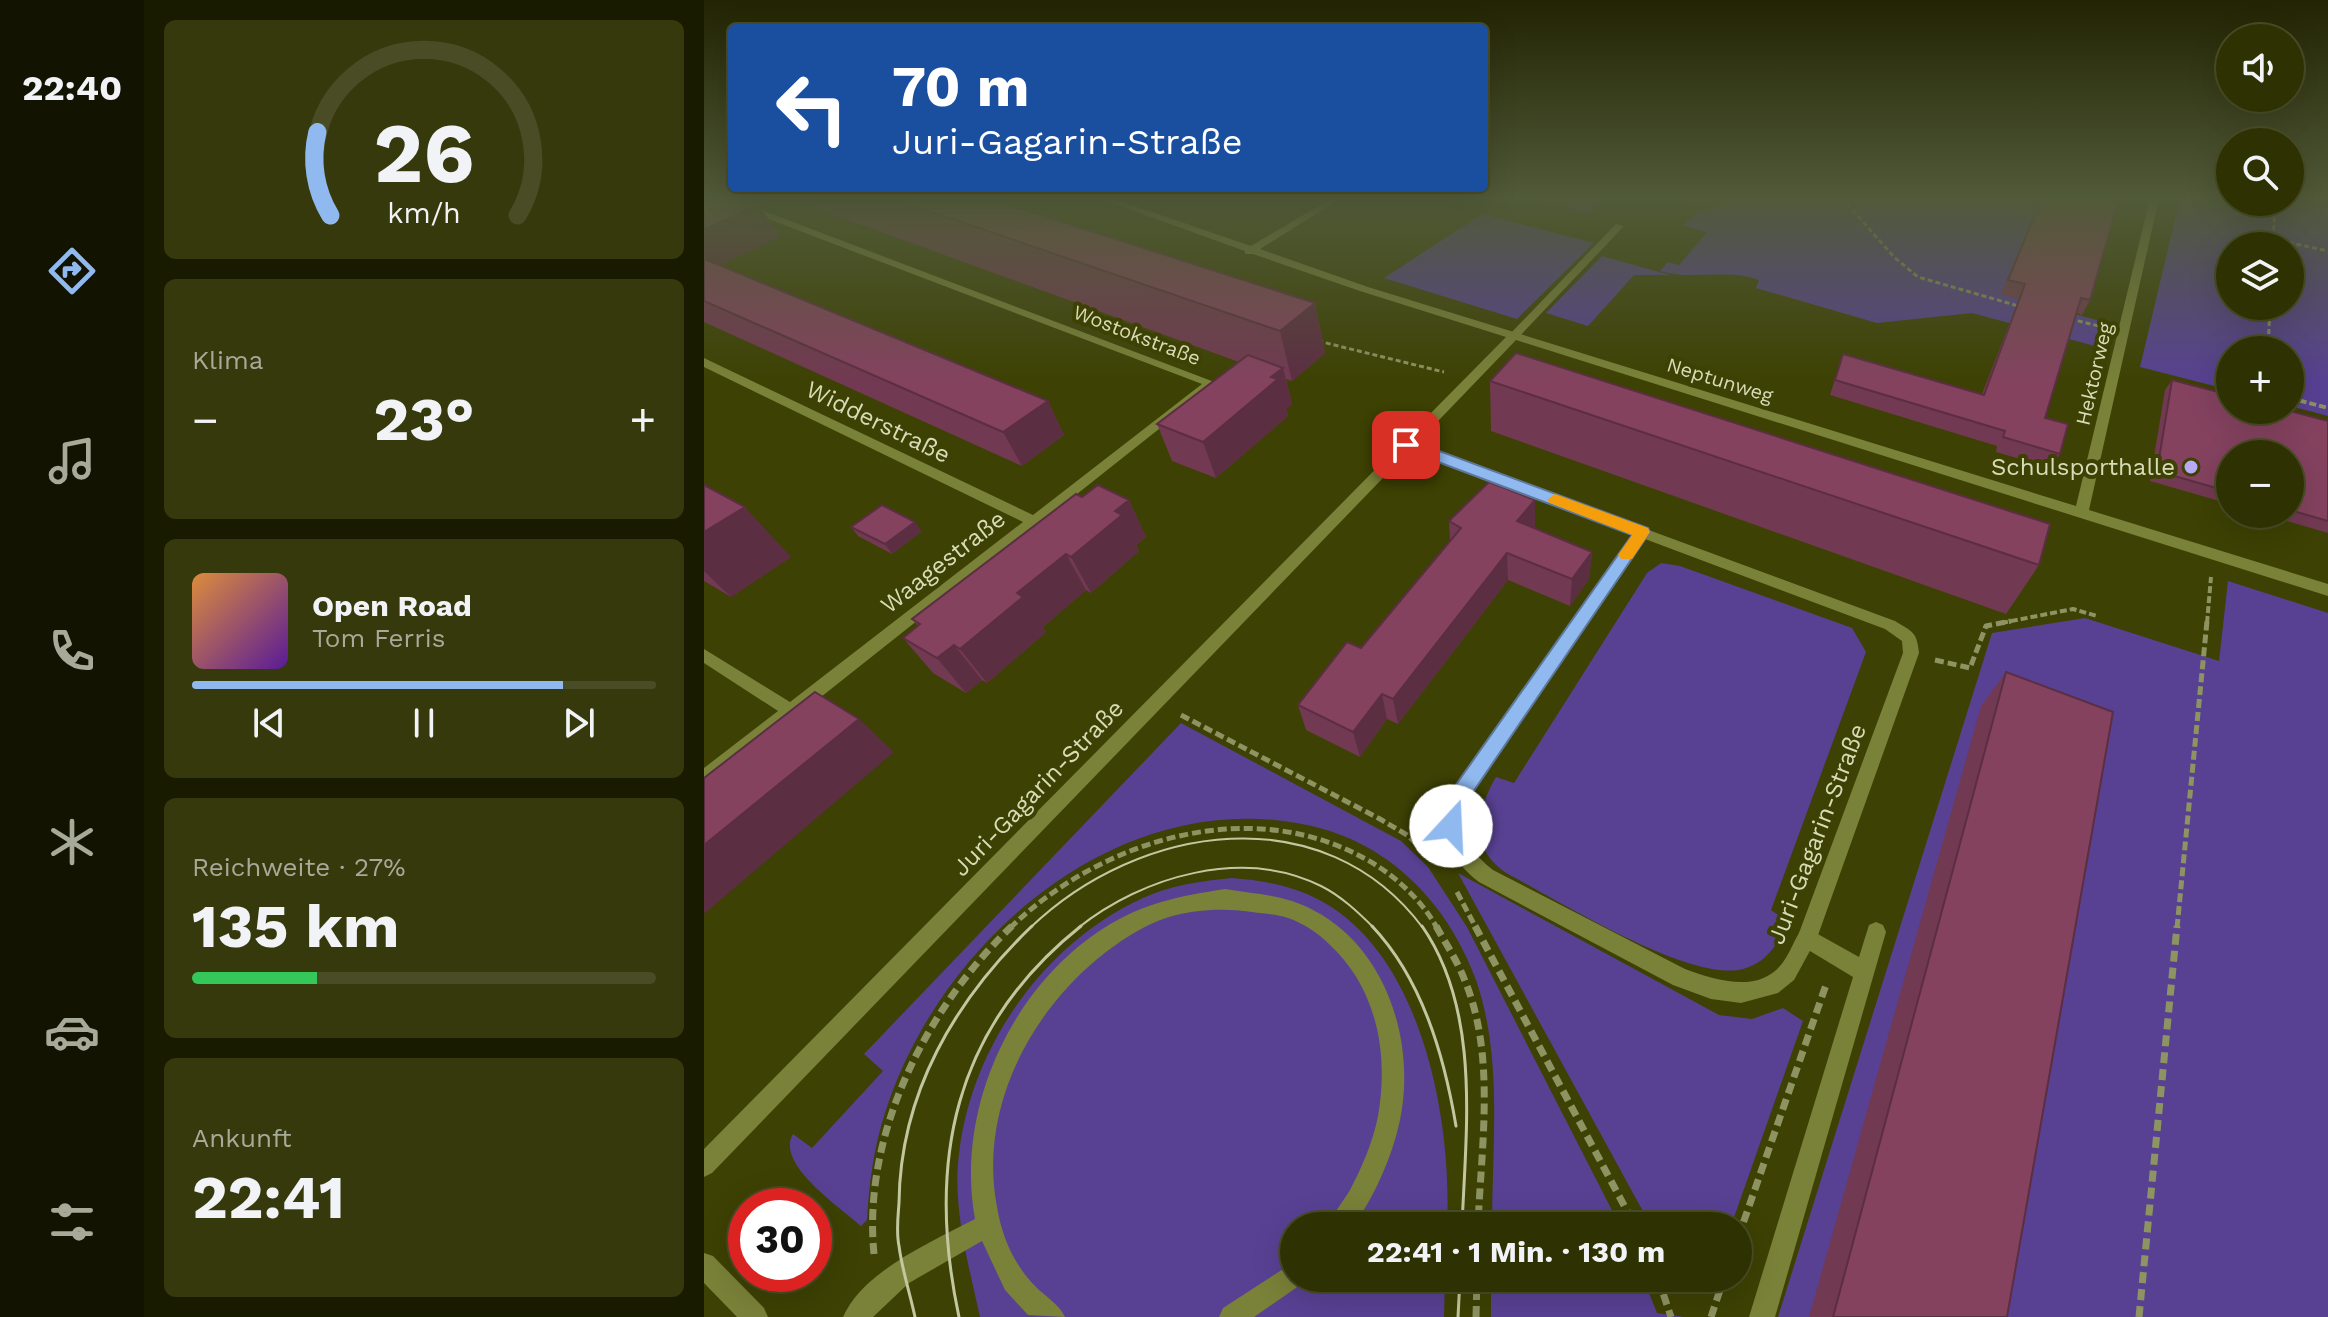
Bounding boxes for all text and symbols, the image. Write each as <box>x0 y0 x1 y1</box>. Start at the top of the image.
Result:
map controls <box>2216 24 2304 528</box>
button: sound <box>2216 24 2304 112</box>
text: 70 m <box>892 54 1029 120</box>
icon: left <box>760 56 864 160</box>
text: 22:40 <box>22 67 122 109</box>
text: 26 <box>374 104 474 201</box>
text: Juri-Gagarin-Straße <box>892 121 1243 163</box>
button: search <box>2216 128 2304 216</box>
text: km/h <box>387 196 461 230</box>
button: layers <box>2216 232 2304 320</box>
icon: directions <box>44 243 100 299</box>
street label: Wostokstraße <box>1070 300 1204 370</box>
street label: Hektorweg <box>2071 320 2118 428</box>
button: + <box>2216 336 2304 424</box>
text: Klima <box>192 345 263 375</box>
street label: Neptunweg <box>1664 352 1776 408</box>
street label: Widderstraße <box>801 375 955 469</box>
text: 23° <box>373 384 475 455</box>
text: − <box>192 394 219 446</box>
text: + <box>629 394 656 446</box>
pin <box>1372 411 1440 479</box>
icon: arrive <box>1384 423 1428 467</box>
icon: music <box>44 433 100 489</box>
button: − <box>2216 440 2304 528</box>
place label: Schulsporthalle <box>1991 453 2175 481</box>
marker: Schulsporthalle <box>2182 458 2200 476</box>
street label: Waagestraße <box>875 505 1011 619</box>
text: Open Road <box>312 588 472 623</box>
icon: phone <box>44 623 100 679</box>
text: Tom Ferris <box>312 623 445 653</box>
street label: Juri-Gagarin-Straße <box>947 694 1129 882</box>
icon: previous <box>247 701 291 745</box>
icon: pause <box>402 701 446 745</box>
icon: next <box>557 701 601 745</box>
street label: Juri-Gagarin-Straße <box>1762 720 1872 948</box>
position arrow <box>1409 784 1493 868</box>
icon: climate <box>44 814 100 870</box>
text: Reichweite · 27% <box>192 852 405 882</box>
text: 135 km <box>192 891 399 962</box>
icon: car <box>44 1004 100 1060</box>
text: Ankunft <box>192 1123 292 1153</box>
text: 22:41 <box>192 1162 345 1233</box>
speed limit sign: 30 <box>728 1188 832 1292</box>
icon: filters <box>44 1194 100 1250</box>
text: 22:41 · 1 Min. · 130 m <box>1367 1234 1665 1269</box>

